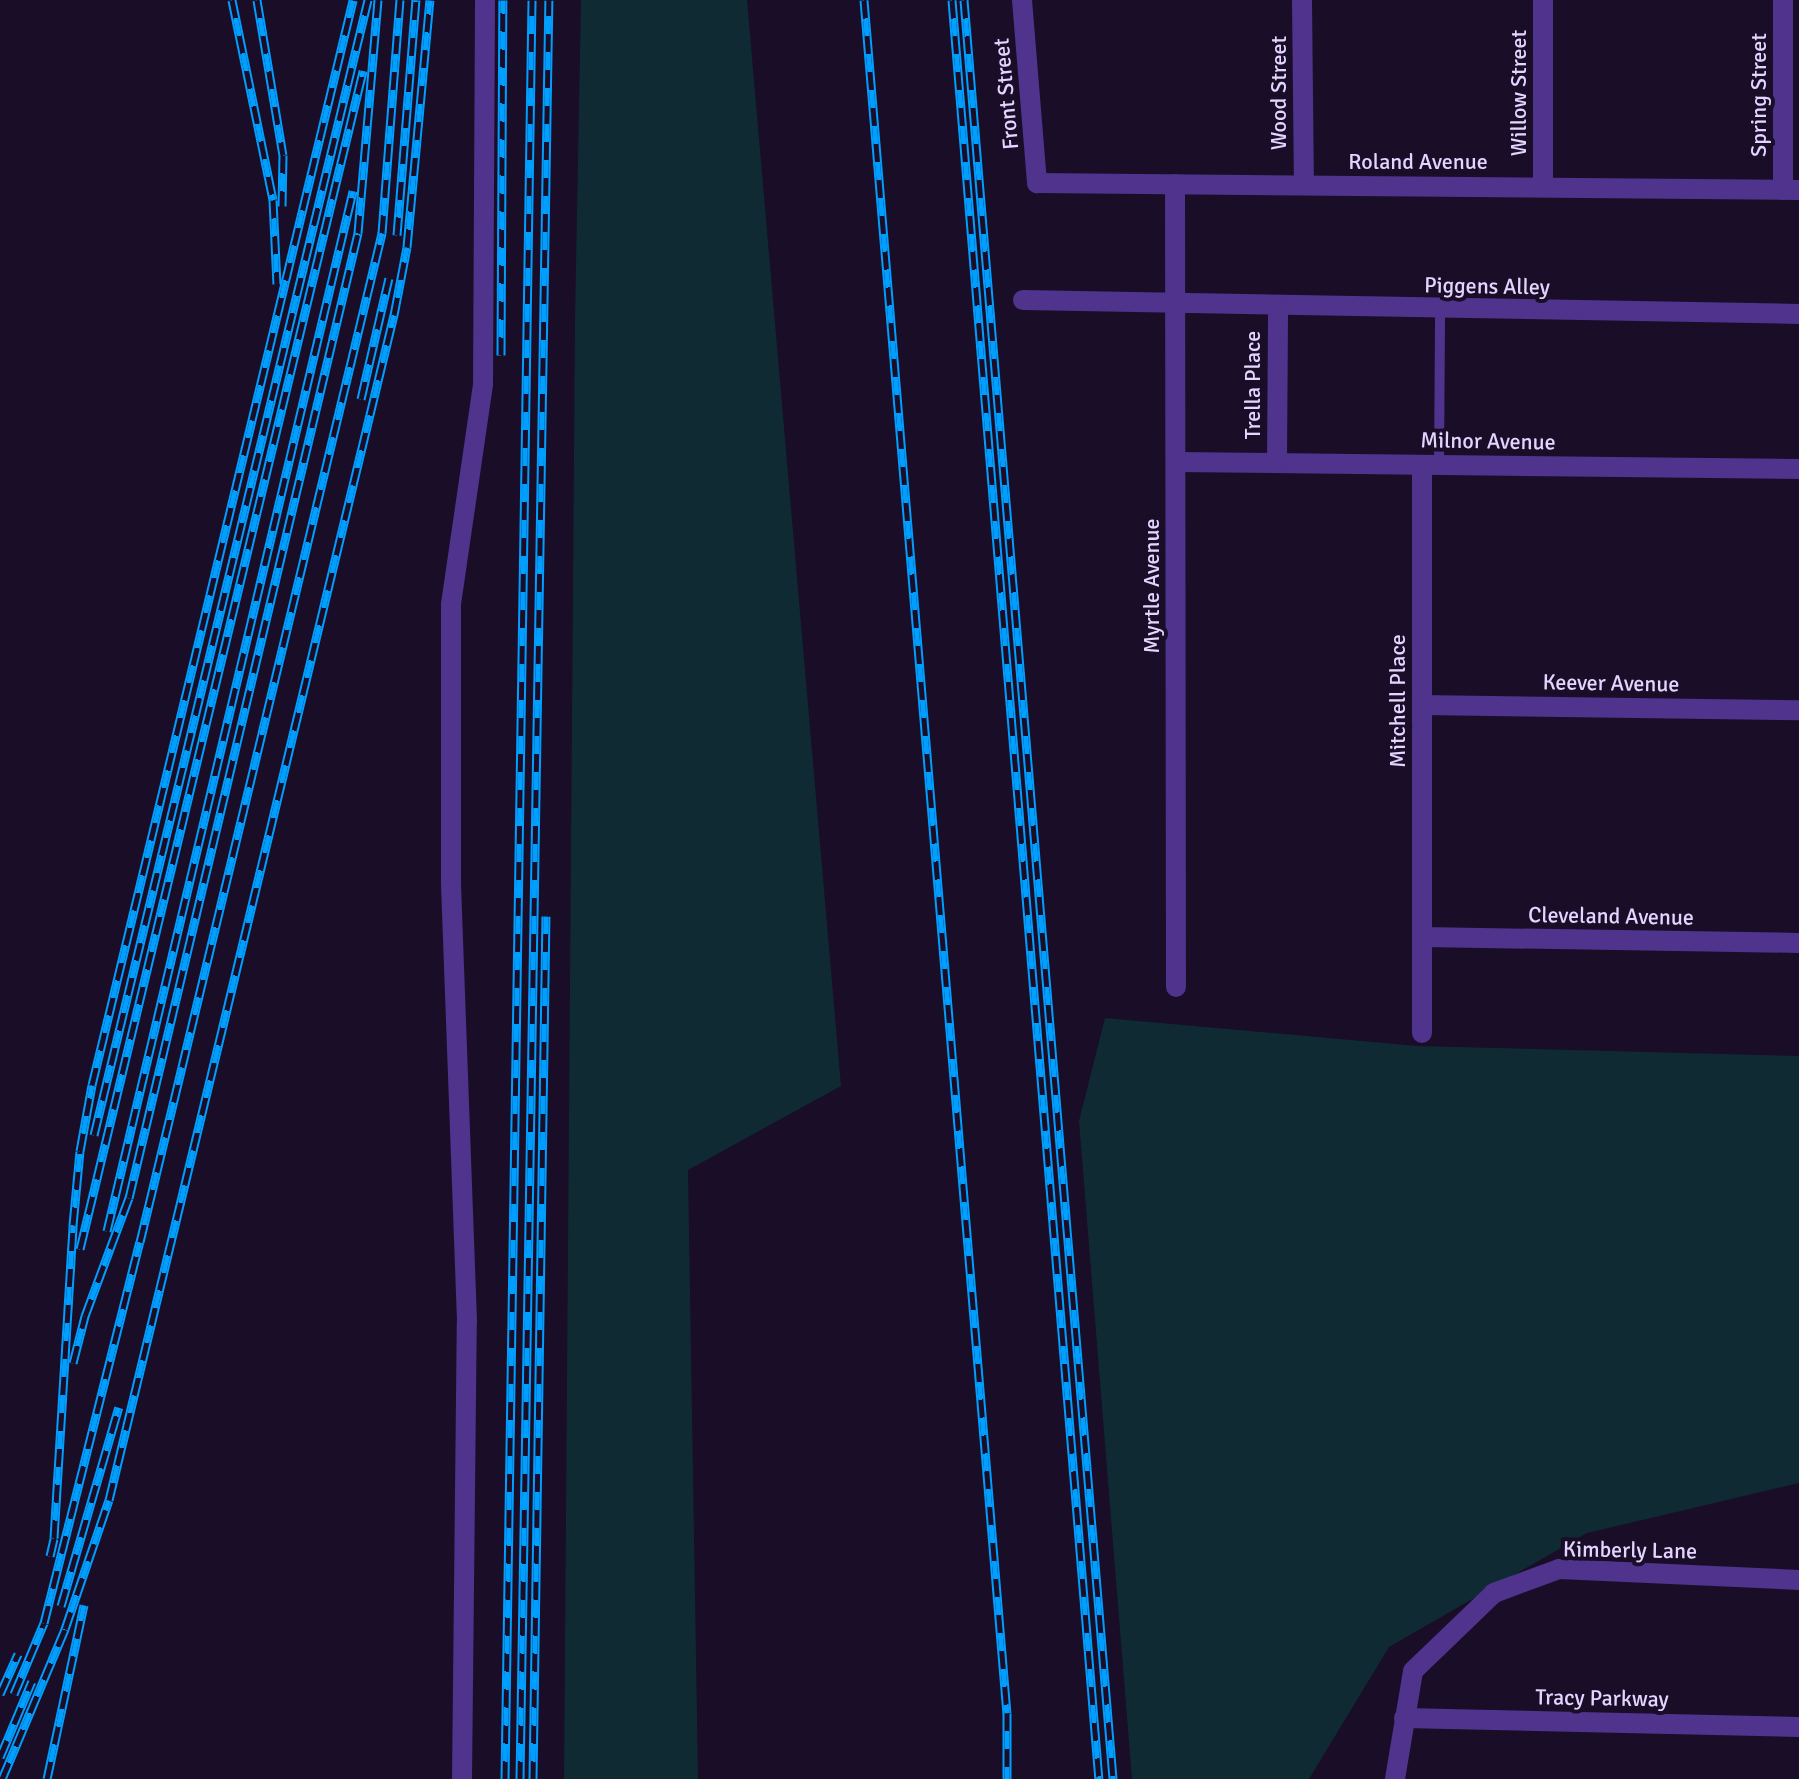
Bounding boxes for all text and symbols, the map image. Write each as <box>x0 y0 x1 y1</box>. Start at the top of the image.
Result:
street label: Willow Street <box>1506 30 1532 156</box>
street label: Spring Street <box>1746 33 1772 157</box>
street label: Wood Street <box>1266 36 1292 150</box>
street label: Front Street <box>988 37 1024 151</box>
street label: Roland Avenue <box>1348 149 1488 175</box>
street label: Piggens Alley <box>1424 272 1550 300</box>
street label: Trella Place <box>1240 331 1266 439</box>
street label: Milnor Avenue <box>1420 427 1556 455</box>
street label: Myrtle Avenue <box>1139 518 1165 654</box>
street label: Mitchell Place <box>1385 634 1411 768</box>
street label: Keever Avenue <box>1542 669 1680 697</box>
street label: Cleveland Avenue <box>1528 901 1694 931</box>
street label: Kimberly Lane <box>1563 1536 1697 1564</box>
street label: Tracy Parkway <box>1535 1684 1669 1712</box>

